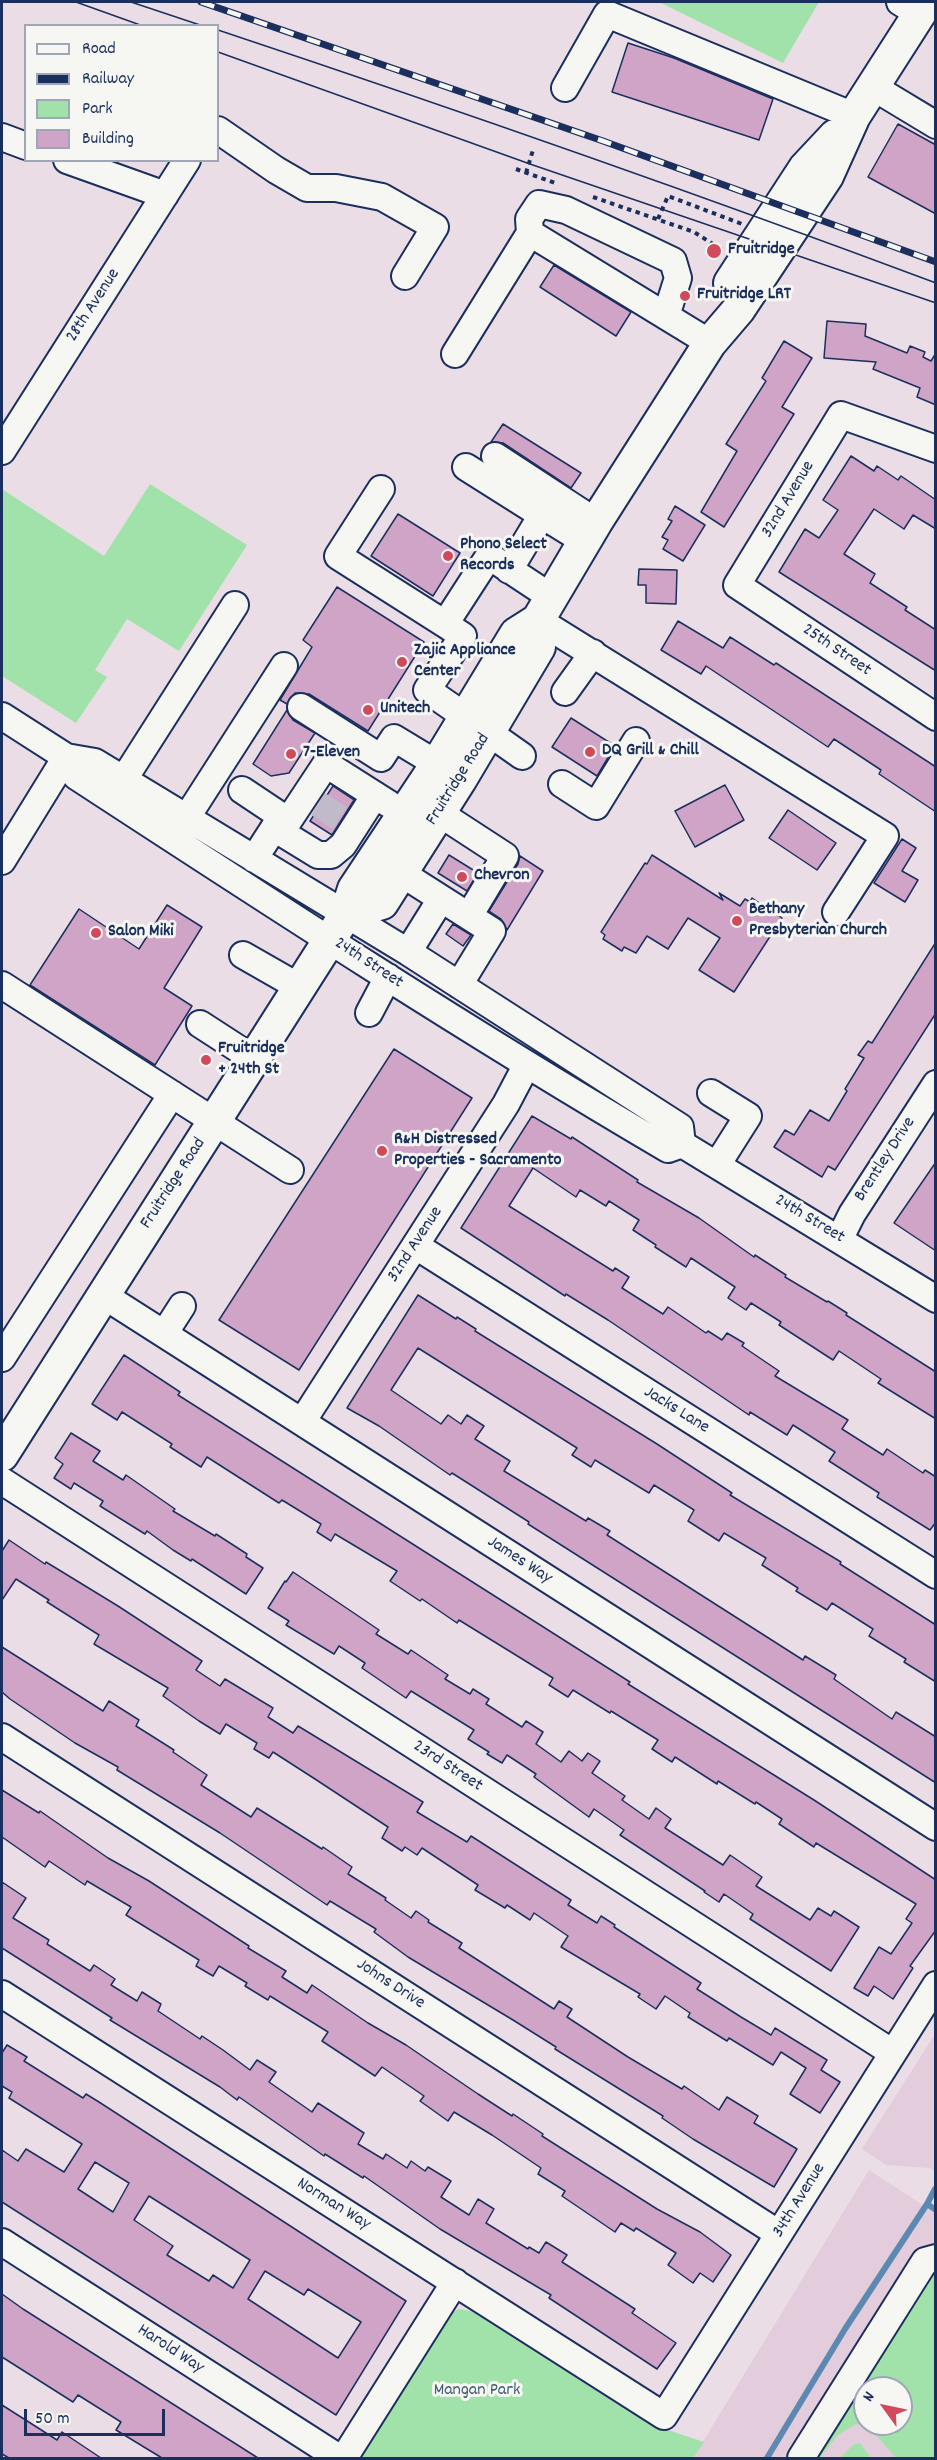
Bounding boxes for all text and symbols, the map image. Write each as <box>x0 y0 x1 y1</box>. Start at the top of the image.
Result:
legend <box>24 24 219 162</box>
text: Road <box>82 37 116 62</box>
text: Railway <box>82 67 134 92</box>
text: Park <box>82 97 113 122</box>
text: Building <box>82 127 134 152</box>
place label: Fruitridge <box>728 240 795 262</box>
marker: Fruitridge <box>705 242 723 260</box>
street label: 28th Avenue <box>62 265 126 347</box>
place label: Fruitridge LRT <box>697 285 791 307</box>
marker: Fruitridge LRT <box>678 289 692 303</box>
street label: 32nd Avenue <box>758 458 820 542</box>
place label: Phono Select Records <box>460 535 547 578</box>
marker: Phono Select Records <box>441 549 455 563</box>
street label: 25th Street <box>797 620 875 682</box>
place label: Zajic Appliance Center <box>414 641 516 684</box>
marker: Zajic Appliance Center <box>395 655 409 669</box>
place label: Unitech <box>380 699 430 721</box>
marker: Unitech <box>361 703 375 717</box>
street label: Fruitridge Road <box>422 730 496 830</box>
place label: DQ Grill & Chill <box>602 741 699 763</box>
place label: 7-Eleven <box>303 743 360 765</box>
marker: DQ Grill & Chill <box>583 745 597 759</box>
marker: 7-Eleven <box>284 747 298 761</box>
place label: Chevron <box>474 866 530 888</box>
marker: Chevron <box>455 870 469 884</box>
place label: Bethany Presbyterian Church <box>749 900 887 942</box>
marker: Bethany Presbyterian Church <box>730 914 744 928</box>
place label: Salon Miki <box>108 922 174 944</box>
marker: Salon Miki <box>89 926 103 940</box>
street label: 24th Street <box>329 934 407 994</box>
place label: Fruitridge + 24th St <box>218 1039 285 1082</box>
marker: Fruitridge + 24th St <box>199 1053 213 1067</box>
street label: Brentley Drive <box>851 1114 921 1206</box>
place label: R&H Distressed Properties - Sacramento <box>394 1130 562 1172</box>
street label: Fruitridge Road <box>137 1134 211 1234</box>
marker: R&H Distressed Properties - Sacramento <box>375 1144 389 1158</box>
street label: 24th Street <box>770 1191 848 1249</box>
street label: 32nd Avenue <box>384 1203 448 1287</box>
street label: Jacks Lane <box>639 1382 713 1440</box>
street label: James Way <box>482 1532 556 1590</box>
street label: 23rd Street <box>408 1736 486 1798</box>
street label: Johns Drive <box>352 1955 428 2015</box>
street label: 34th Avenue <box>769 2160 831 2242</box>
street label: Norman Way <box>292 2174 374 2236</box>
street label: Harold Way <box>133 2320 207 2380</box>
north arrow <box>853 2376 913 2436</box>
park label: Mangan Park <box>434 2381 520 2403</box>
text: N <box>857 2387 881 2407</box>
scale bar <box>27 2397 168 2435</box>
text: 50 m <box>35 2407 70 2432</box>

